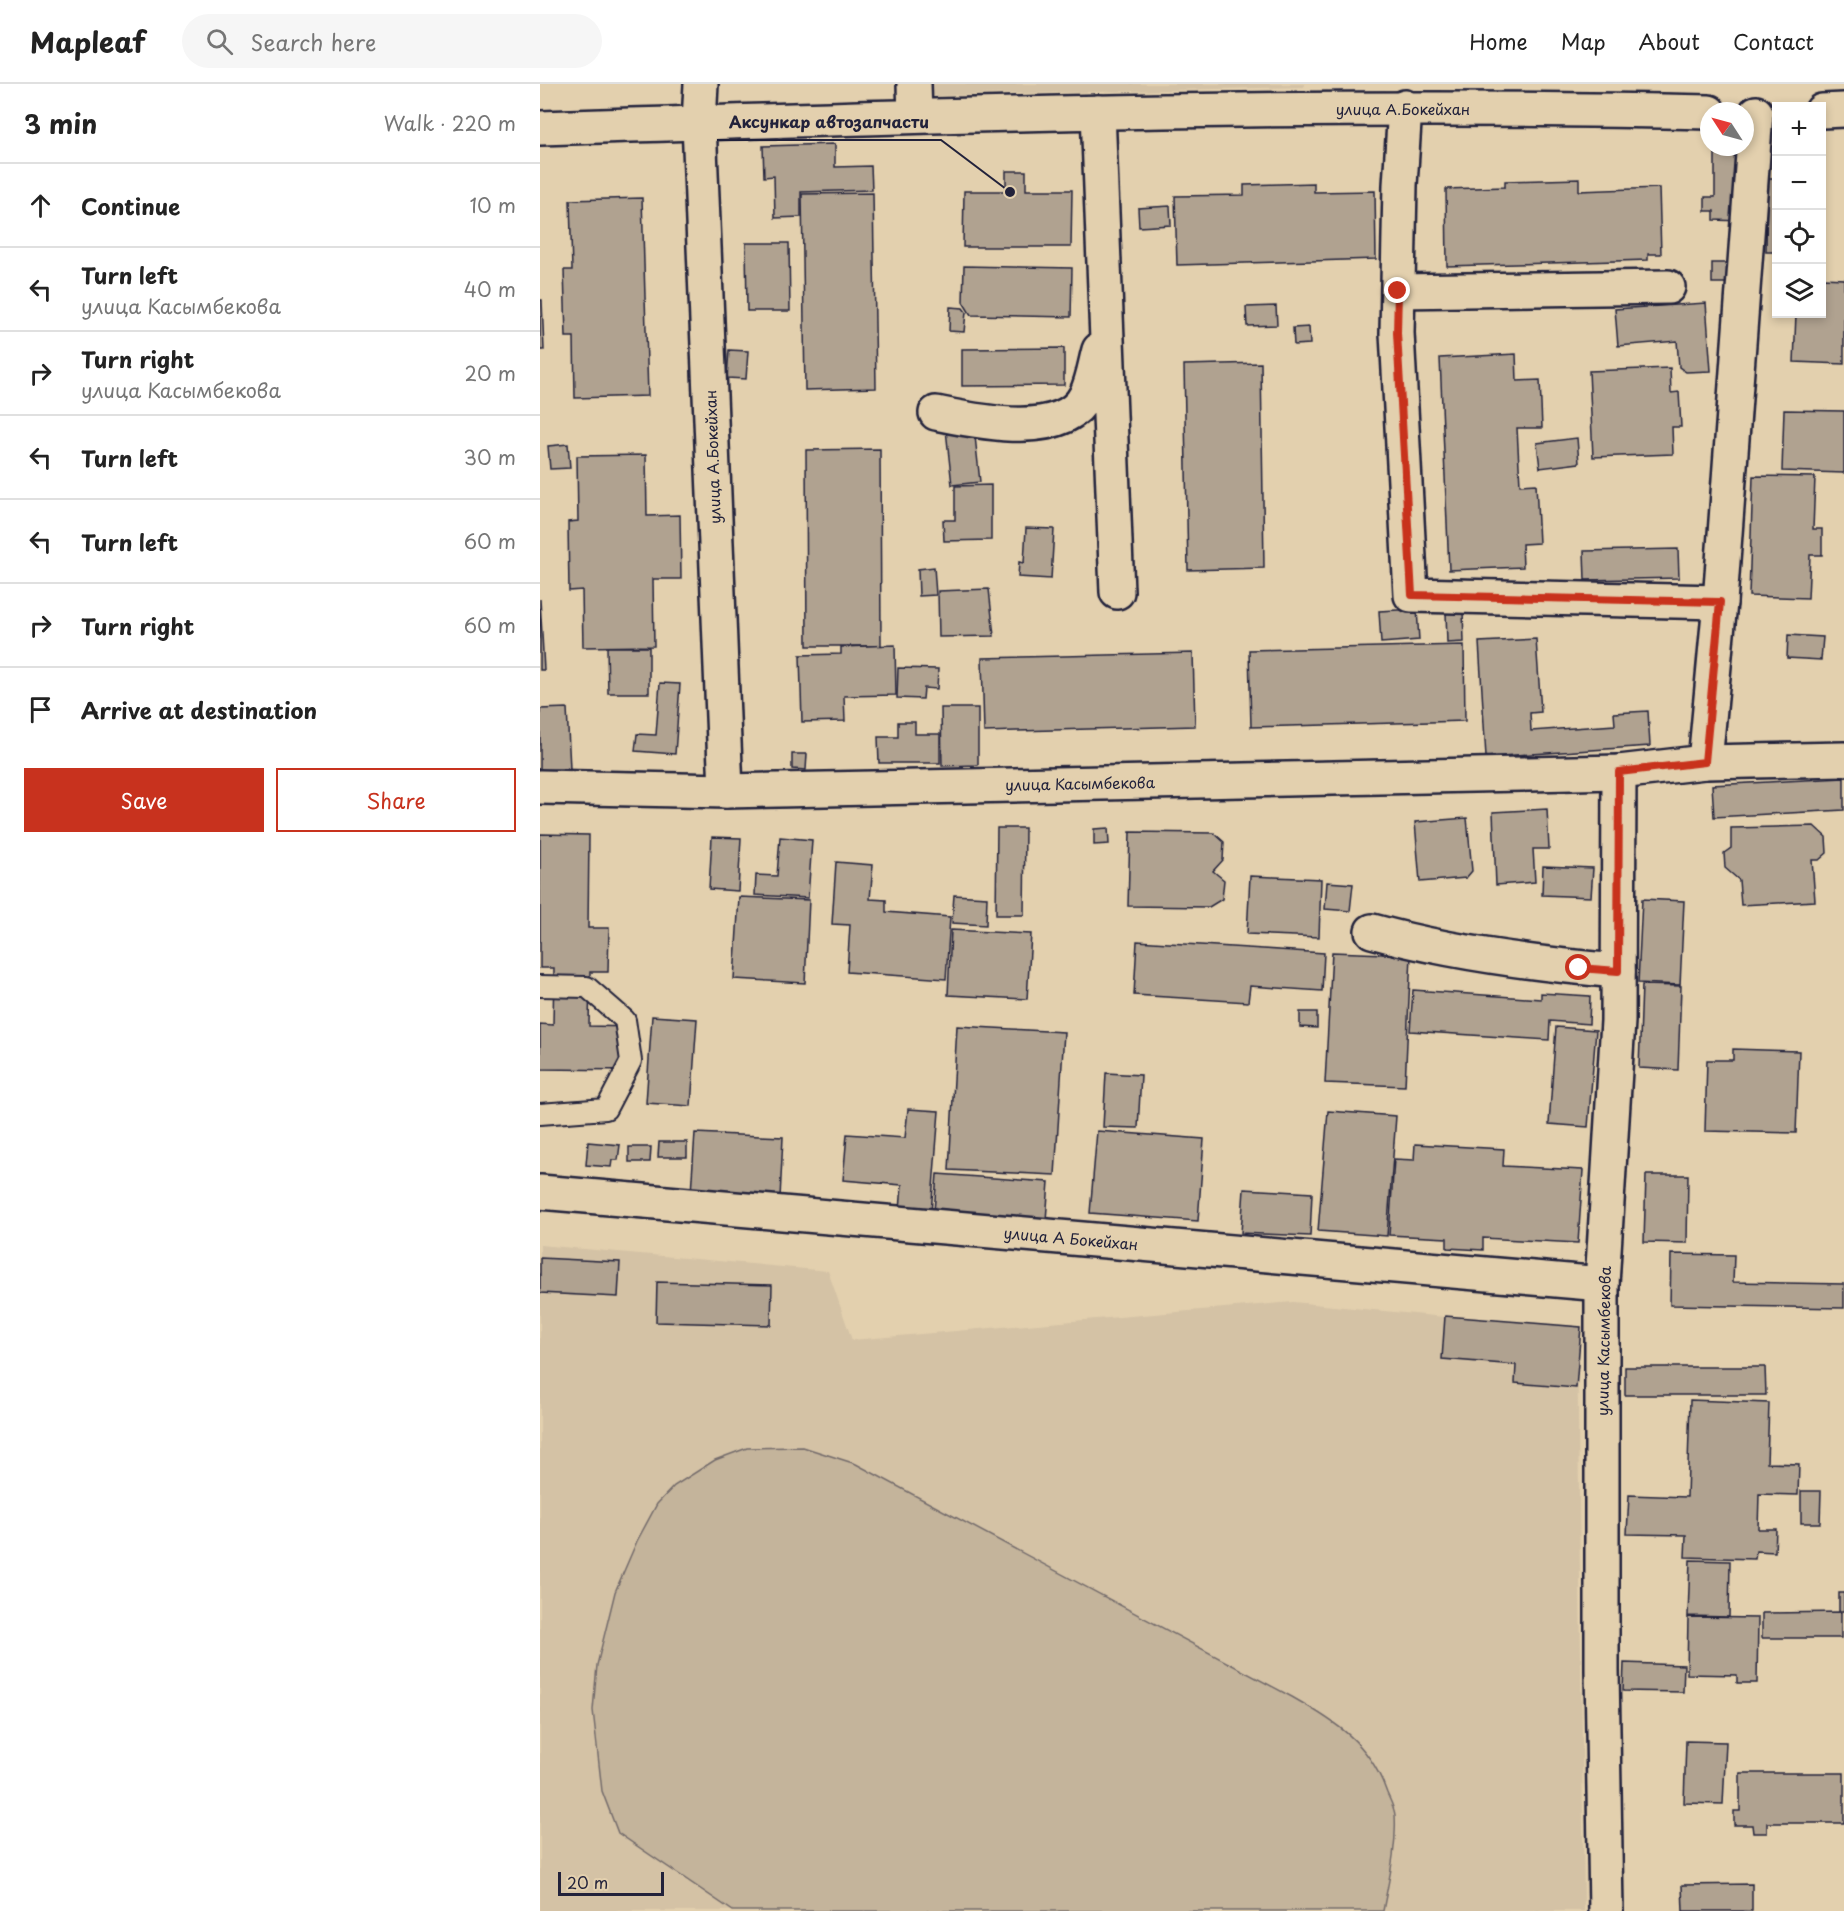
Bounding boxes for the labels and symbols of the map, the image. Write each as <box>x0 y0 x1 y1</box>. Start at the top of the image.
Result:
street label: улица А.Бокейхан <box>1336 97 1470 120</box>
north arrow <box>1700 102 1754 156</box>
callout: Аксункар автозапчасти <box>717 106 941 140</box>
text: Аксункар автозапчасти <box>729 109 929 133</box>
route end <box>1384 277 1410 303</box>
street label: улица А.Бокейхан <box>698 389 726 525</box>
street label: улица Касымбекова <box>1005 770 1156 796</box>
route start <box>1565 954 1591 980</box>
street label: улица А Бокейхан <box>1003 1221 1139 1255</box>
street label: улица Касымбекова <box>1590 1265 1616 1416</box>
scale bar <box>558 1869 664 1896</box>

